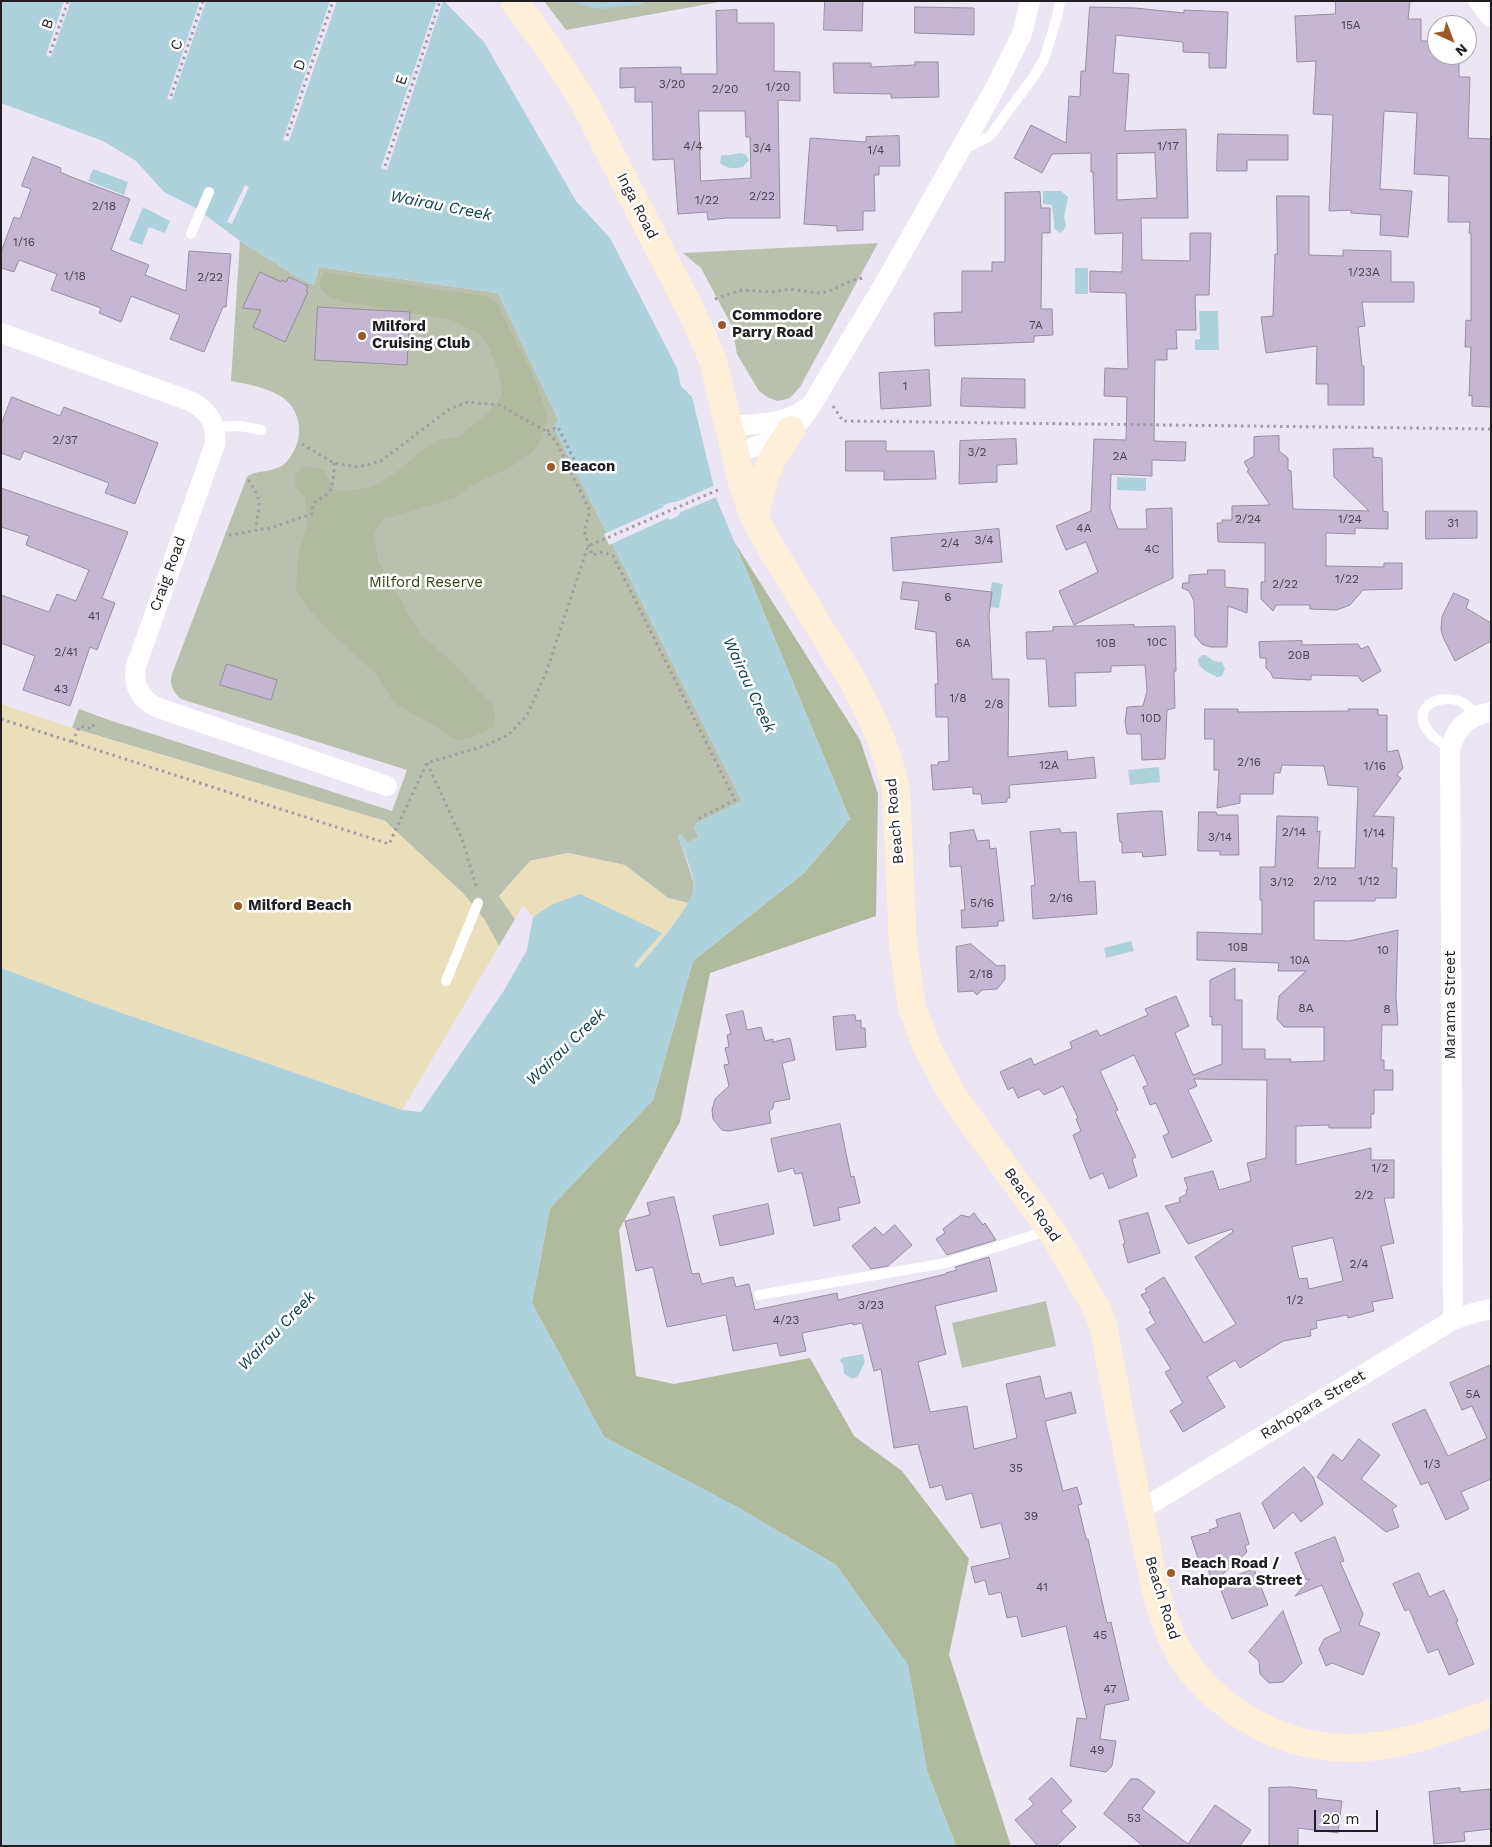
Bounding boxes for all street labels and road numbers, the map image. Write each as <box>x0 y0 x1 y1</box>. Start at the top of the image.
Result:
street label: B <box>38 16 58 32</box>
street label: C <box>167 37 187 53</box>
street label: D <box>290 57 310 73</box>
street label: E <box>392 73 412 87</box>
street label: Inga Road <box>613 170 661 242</box>
street label: Craig Road <box>146 534 190 614</box>
street label: Beach Road <box>882 777 908 865</box>
street label: Marama Street <box>1442 951 1460 1059</box>
street label: Beach Road <box>1000 1164 1064 1246</box>
street label: Rahopara Street <box>1257 1367 1369 1443</box>
street label: Beach Road <box>1141 1554 1183 1642</box>

